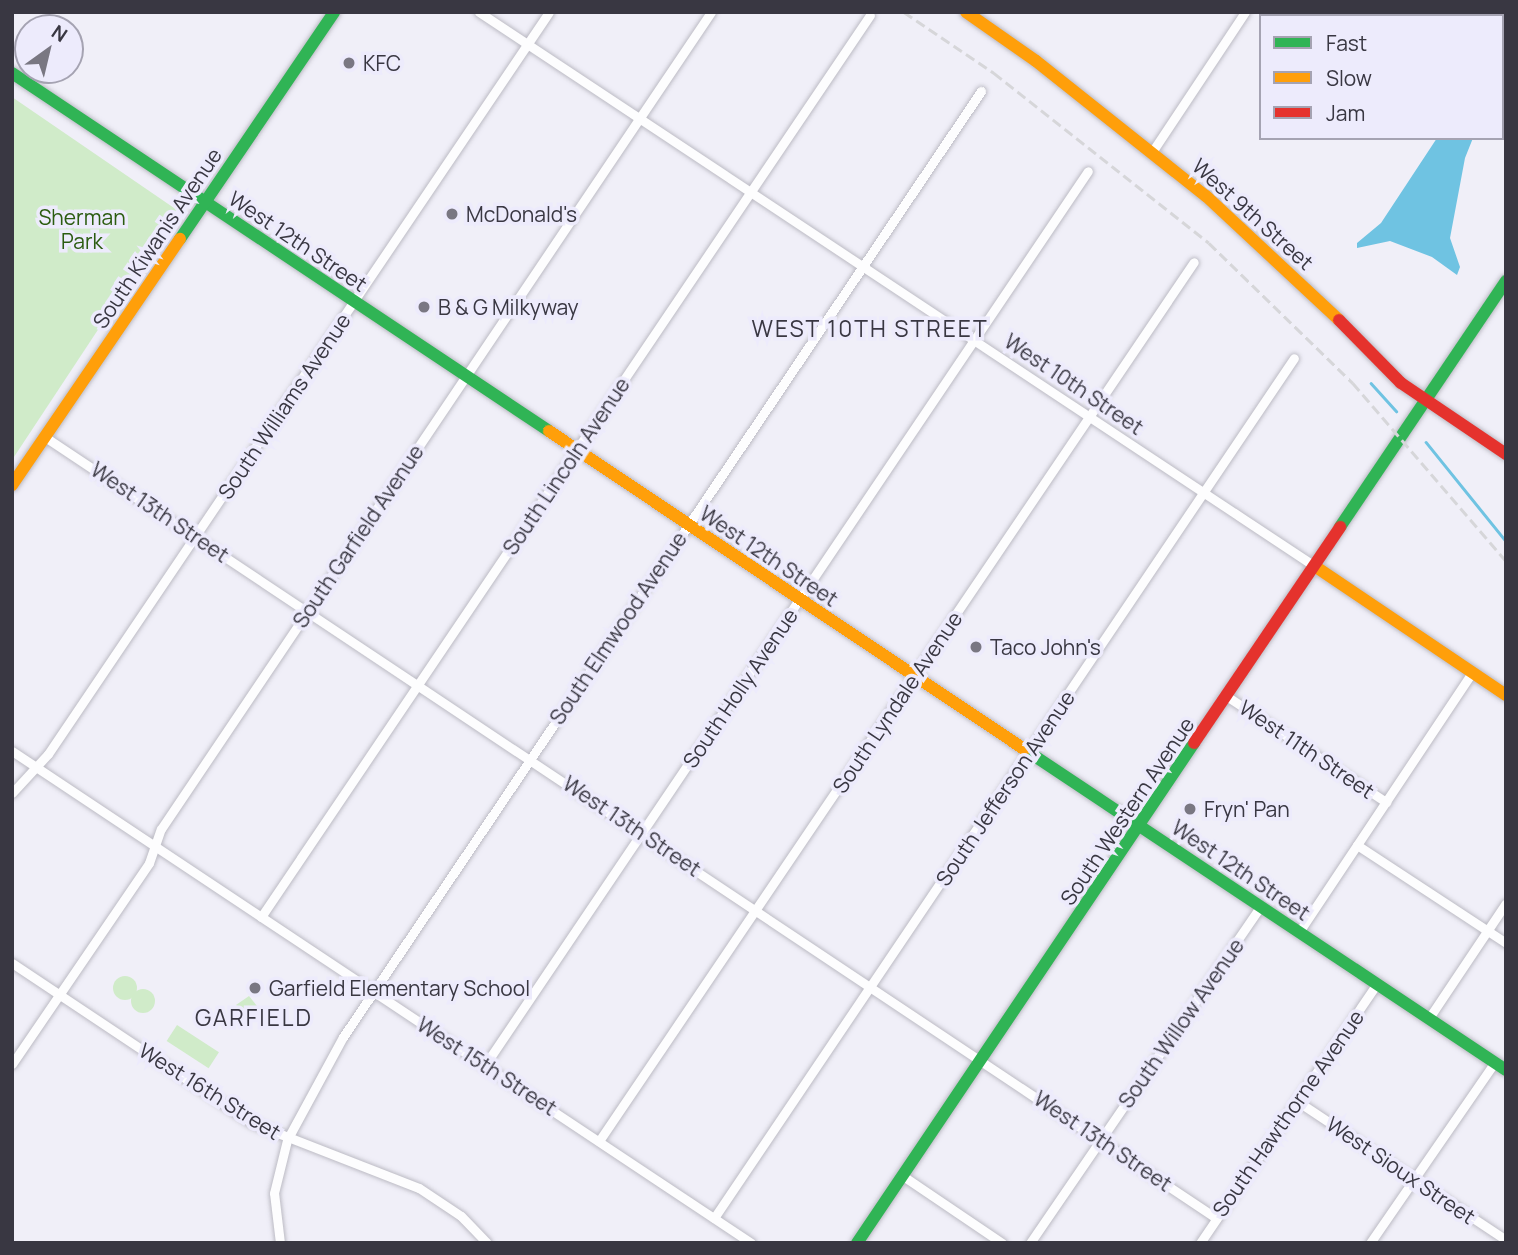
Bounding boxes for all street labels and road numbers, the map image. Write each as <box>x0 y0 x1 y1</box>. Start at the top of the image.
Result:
street label: South Kiwanis Avenue <box>87 143 227 333</box>
street label: West 9th Street <box>1187 153 1319 275</box>
street label: West 12th Street <box>224 185 372 297</box>
street label: South Williams Avenue <box>213 308 355 504</box>
street label: West 10th Street <box>1000 328 1148 440</box>
street label: South Lincoln Avenue <box>497 373 635 559</box>
street label: South Garfield Avenue <box>287 440 429 632</box>
street label: West 13th Street <box>86 457 234 567</box>
street label: West 12th Street <box>695 500 843 612</box>
street label: South Elmwood Avenue <box>544 527 692 729</box>
street label: South Holly Avenue <box>677 604 803 772</box>
street label: South Lyndale Avenue <box>827 606 967 798</box>
street label: South Jefferson Avenue <box>930 686 1080 890</box>
street label: West 11th Street <box>1235 695 1379 803</box>
street label: South Western Avenue <box>1055 712 1199 910</box>
street label: West 13th Street <box>558 771 706 881</box>
street label: West 12th Street <box>1167 814 1315 926</box>
street label: South Willow Avenue <box>1113 933 1249 1113</box>
street label: South Hawthorne Avenue <box>1207 1005 1369 1221</box>
street label: West 15th Street <box>412 1011 562 1121</box>
street label: West 16th Street <box>135 1037 285 1145</box>
street label: West 13th Street <box>1029 1086 1177 1196</box>
street label: West Sioux Street <box>1322 1111 1480 1229</box>

